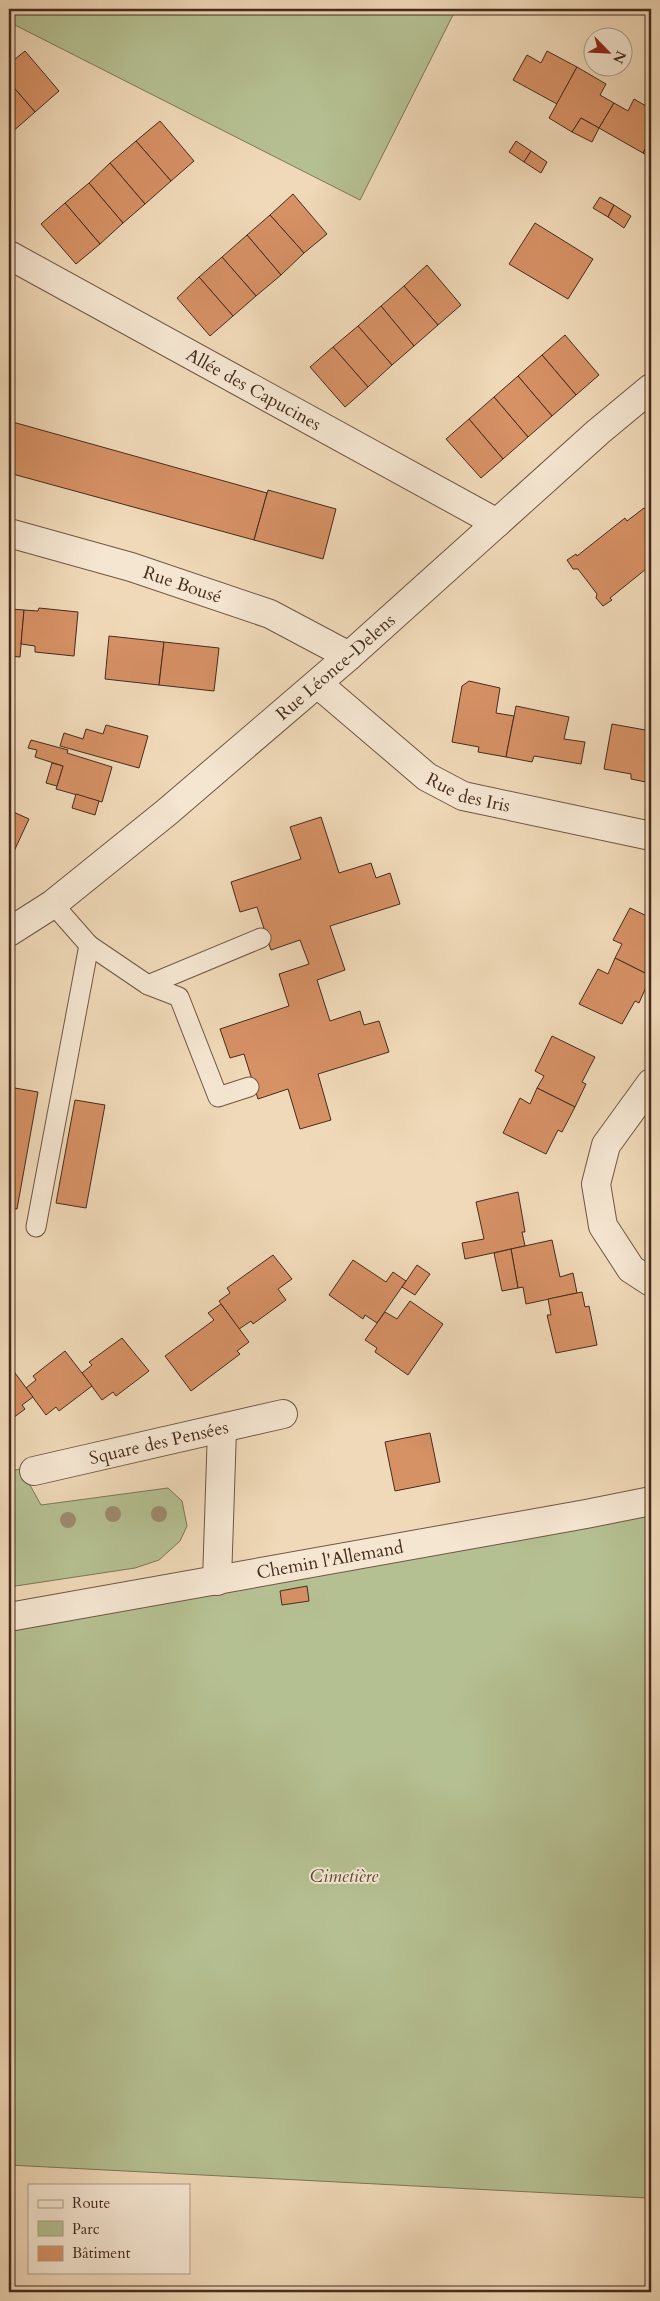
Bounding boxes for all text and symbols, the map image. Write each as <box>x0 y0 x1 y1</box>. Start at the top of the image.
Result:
north arrow <box>582 28 632 78</box>
text: N <box>608 48 631 67</box>
street label: Allée des Capucines <box>182 342 326 437</box>
street label: Rue Bousé <box>140 560 225 609</box>
street label: Rue Léonce-Delens <box>270 608 400 726</box>
street label: Rue des Iris <box>422 766 513 818</box>
street label: Square des Pensées <box>87 1414 231 1470</box>
street label: Chemin l'Allemand <box>254 1534 406 1585</box>
park label: Cimetière <box>310 1864 379 1889</box>
legend <box>28 2184 190 2274</box>
text: Route <box>72 2193 110 2213</box>
text: Parc <box>72 2219 100 2239</box>
text: Bâtiment <box>72 2243 131 2263</box>

